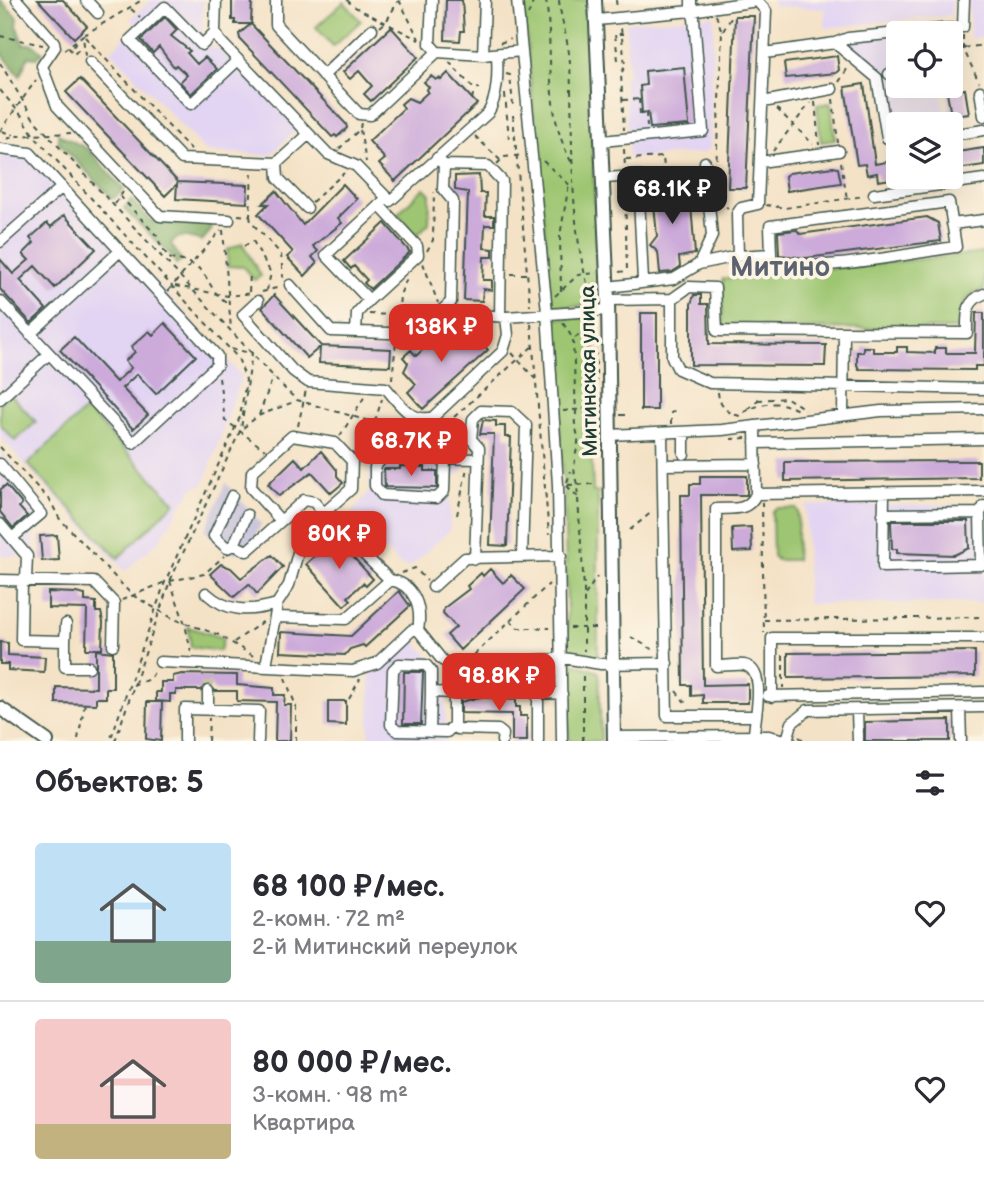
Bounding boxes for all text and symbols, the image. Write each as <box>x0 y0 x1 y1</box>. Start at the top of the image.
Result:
map controls <box>886 21 963 189</box>
button: locate <box>886 21 963 98</box>
button: layers <box>886 112 963 189</box>
pin: 68.1K ₽ <box>607 166 737 226</box>
text: 68.1K ₽ <box>633 175 711 203</box>
district label: Митино <box>730 251 830 284</box>
street label: Митинская улица <box>575 284 603 457</box>
pin: 138K ₽ <box>384 304 498 364</box>
text: 138K ₽ <box>405 313 477 341</box>
pin: 68.7K ₽ <box>346 419 476 478</box>
text: 68.7K ₽ <box>371 427 451 455</box>
pin: 80K ₽ <box>290 512 388 571</box>
text: 80K ₽ <box>307 520 371 548</box>
pin: 98.8K ₽ <box>434 654 564 713</box>
text: 98.8K ₽ <box>458 662 540 690</box>
icon: filters <box>911 764 949 802</box>
text: Объектов: 5 <box>35 765 204 801</box>
text: 68 100 ₽/мес. <box>252 869 445 905</box>
icon: home <box>91 871 175 955</box>
icon: heart <box>911 894 949 932</box>
text: 2-комн. · 72 m² <box>252 905 405 933</box>
text: 2-й Митинский переулок <box>252 933 517 961</box>
text: 80 000 ₽/мес. <box>252 1045 451 1081</box>
icon: home <box>91 1047 175 1131</box>
icon: heart <box>911 1070 949 1108</box>
text: 3-комн. · 98 m² <box>252 1081 408 1109</box>
text: Квартира <box>252 1109 355 1137</box>

